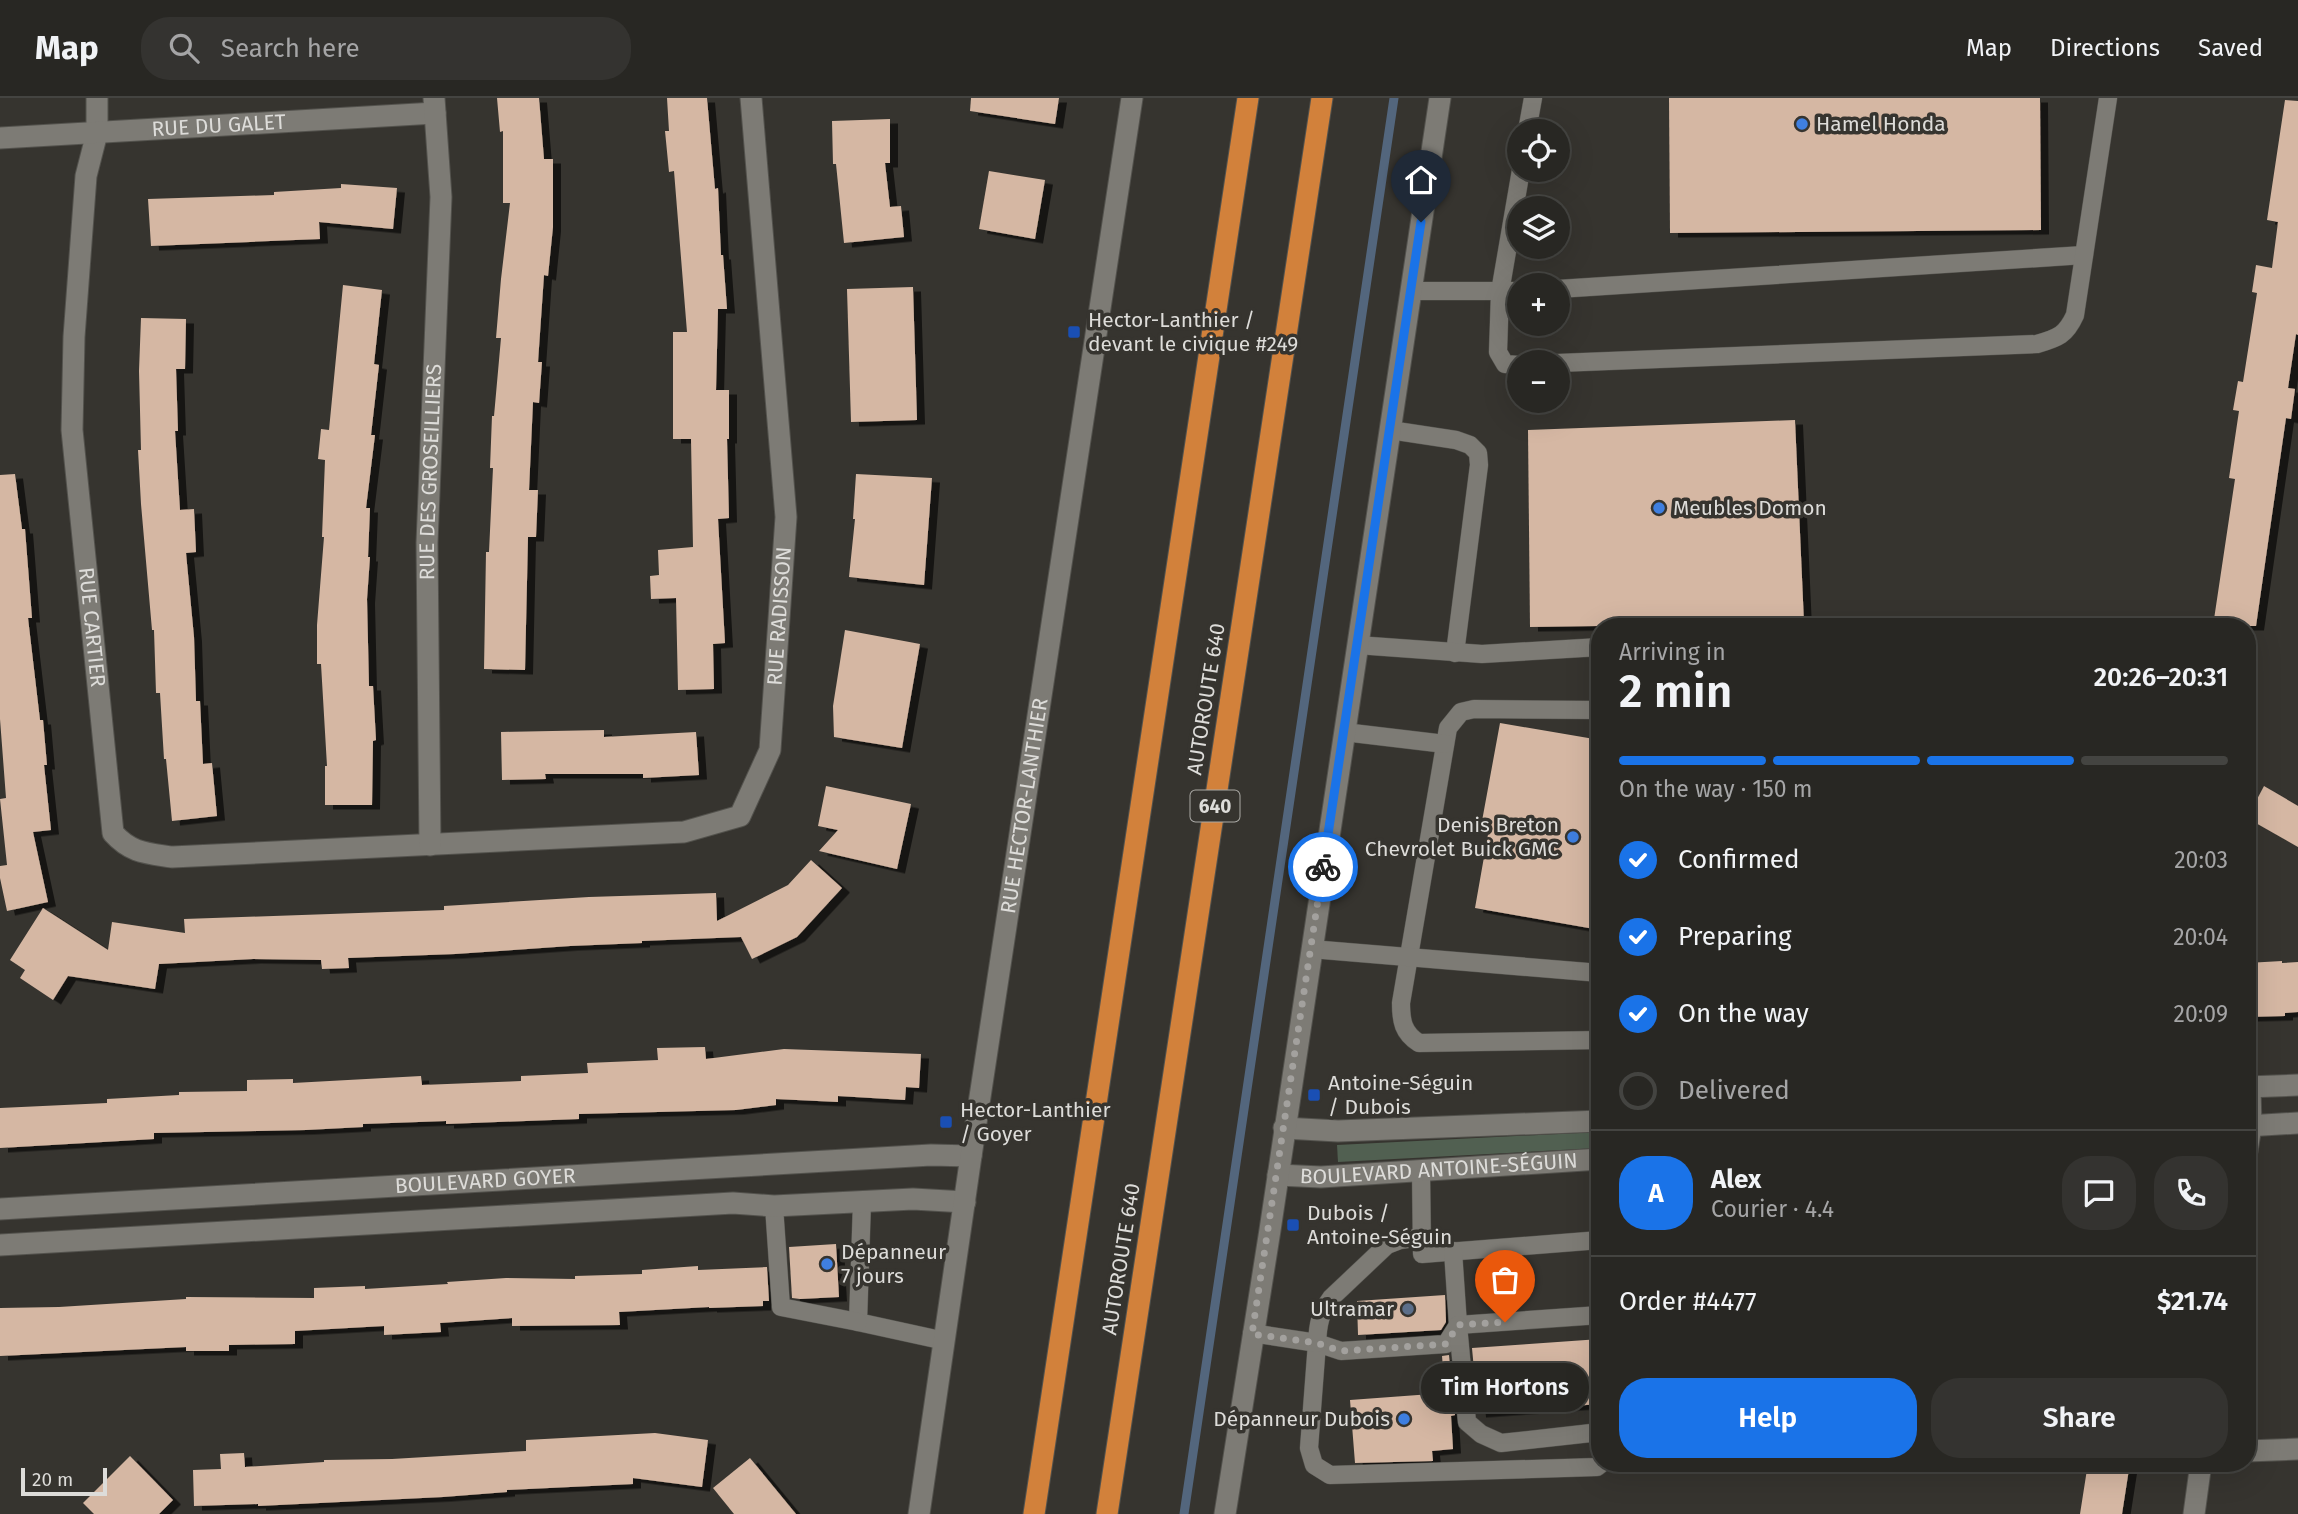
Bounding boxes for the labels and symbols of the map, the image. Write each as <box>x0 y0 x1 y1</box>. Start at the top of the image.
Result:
street label: RUE DU GALET <box>151 109 287 142</box>
place label: Hamel Honda <box>1816 111 1946 137</box>
marker: Hamel Honda <box>1794 116 1810 132</box>
pin <box>1391 150 1451 222</box>
place label: Hector-Lanthier / devant le civique #249 <box>1088 307 1298 357</box>
marker: Hector-Lanthier / devant le civique #249 <box>1066 324 1082 340</box>
street label: RUE DES GROSEILLIERS <box>414 363 447 580</box>
place label: Meubles Domon <box>1673 495 1827 521</box>
marker: Meubles Domon <box>1651 500 1667 516</box>
street label: RUE RADISSON <box>761 546 797 686</box>
street label: RUE CARTIER <box>73 566 111 689</box>
street label: AUTOROUTE 640 <box>1181 621 1231 777</box>
street label: RUE HECTOR-LANTHIER <box>995 696 1054 915</box>
road number: 640 <box>1190 790 1240 821</box>
place label: Denis Breton Chevrolet Buick GMC <box>1365 812 1559 862</box>
marker: Denis Breton Chevrolet Buick GMC <box>1565 829 1581 845</box>
courier <box>1288 832 1358 902</box>
place label: Antoine-Séguin / Dubois <box>1328 1070 1473 1120</box>
marker: Antoine-Séguin / Dubois <box>1306 1087 1322 1103</box>
place label: Hector-Lanthier / Goyer <box>960 1097 1111 1147</box>
marker: Hector-Lanthier / Goyer <box>938 1114 954 1130</box>
street label: BOULEVARD ANTOINE-SÉGUIN <box>1299 1147 1578 1190</box>
street label: BOULEVARD GOYER <box>394 1163 577 1199</box>
street label: AUTOROUTE 640 <box>1096 1181 1146 1337</box>
place label: Dubois / Antoine-Séguin <box>1307 1200 1452 1250</box>
marker: Dubois / Antoine-Séguin <box>1285 1217 1301 1233</box>
place label: Dépanneur 7 jours <box>841 1239 946 1289</box>
pin <box>1475 1250 1535 1322</box>
marker: Dépanneur 7 jours <box>819 1256 835 1272</box>
place label: Ultramar <box>1310 1296 1394 1322</box>
marker: Ultramar <box>1400 1301 1416 1317</box>
callout: Tim Hortons <box>1421 1364 1589 1413</box>
place label: Dépanneur Dubois <box>1213 1406 1390 1432</box>
marker: Dépanneur Dubois <box>1396 1411 1412 1427</box>
scale bar <box>21 1465 107 1497</box>

